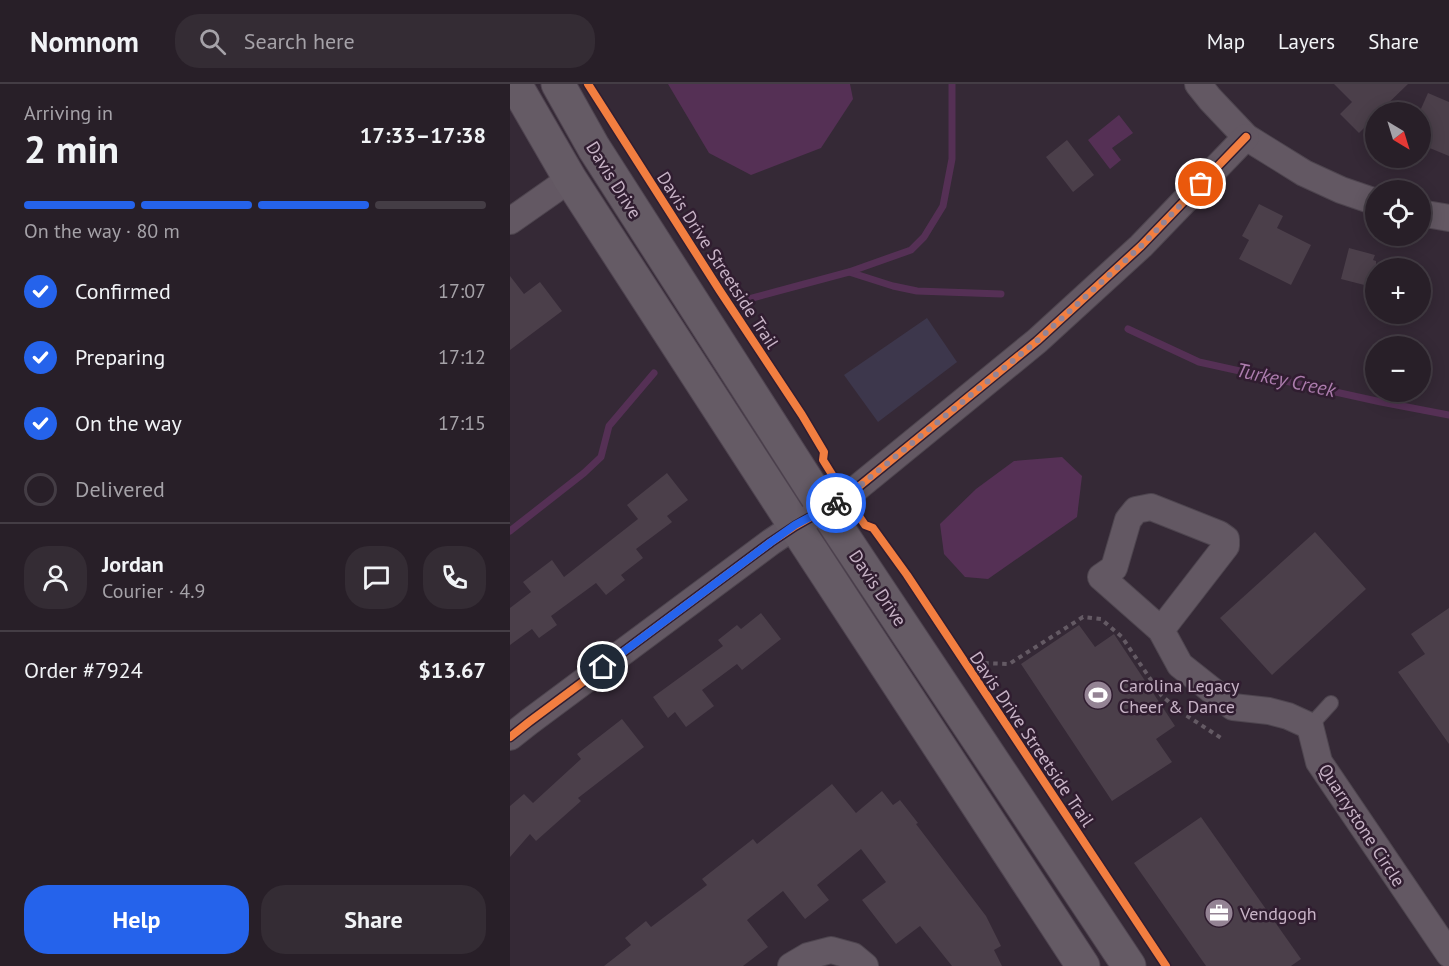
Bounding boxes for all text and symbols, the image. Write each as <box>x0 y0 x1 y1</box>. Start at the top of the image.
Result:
search box <box>175 14 595 68</box>
text: Nomnom <box>30 23 139 60</box>
icon: search <box>196 25 229 58</box>
text: Search here <box>244 27 355 55</box>
text: Map <box>1207 28 1245 55</box>
text: Layers <box>1278 28 1335 55</box>
text: Share <box>1368 28 1419 55</box>
text: Arriving in <box>24 100 113 126</box>
north arrow <box>1365 102 1431 168</box>
map controls <box>1365 102 1431 402</box>
text: 17:33–17:38 <box>360 121 486 149</box>
text: 2 min <box>24 123 119 174</box>
street label: Davis Drive <box>581 137 647 223</box>
pin <box>1175 158 1226 209</box>
street label: Davis Drive Streetside Trail <box>652 167 784 353</box>
icon: bag <box>1184 167 1217 200</box>
button: locate <box>1365 180 1431 246</box>
text: On the way · 80 m <box>24 218 180 244</box>
button: + <box>1365 258 1431 324</box>
icon: check <box>24 275 57 308</box>
text: Confirmed <box>75 277 171 305</box>
text: 17:07 <box>438 278 486 304</box>
button: − <box>1365 336 1431 402</box>
icon: check <box>24 341 57 374</box>
text: Preparing <box>75 343 165 371</box>
text: 17:12 <box>438 344 486 370</box>
water label: Turkey Creek <box>1234 357 1339 403</box>
icon: check <box>24 407 57 440</box>
text: On the way <box>75 409 182 437</box>
text: 17:15 <box>438 410 486 436</box>
courier <box>806 473 866 533</box>
text: Delivered <box>75 475 165 503</box>
icon: bike <box>820 487 853 520</box>
button: person <box>24 546 87 609</box>
button: chat <box>345 546 408 609</box>
button: phone <box>423 546 486 609</box>
street label: Davis Drive <box>844 546 912 630</box>
text: Jordan <box>102 550 164 578</box>
text: Courier · 4.9 <box>102 578 205 604</box>
pin <box>577 641 628 692</box>
street label: Davis Drive Streetside Trail <box>965 647 1100 832</box>
icon: home <box>586 650 619 683</box>
text: Order #7924 <box>24 656 143 684</box>
text: $13.67 <box>418 656 486 684</box>
place label: Carolina Legacy Cheer & Dance <box>1119 674 1240 718</box>
sports icon: Carolina Legacy Cheer & Dance <box>1082 679 1114 711</box>
street label: Quarrystone Circle <box>1314 759 1410 891</box>
button: Help <box>24 885 249 954</box>
button: Share <box>261 885 486 954</box>
office icon: Vendgogh <box>1203 897 1235 929</box>
place label: Vendgogh <box>1239 902 1317 925</box>

